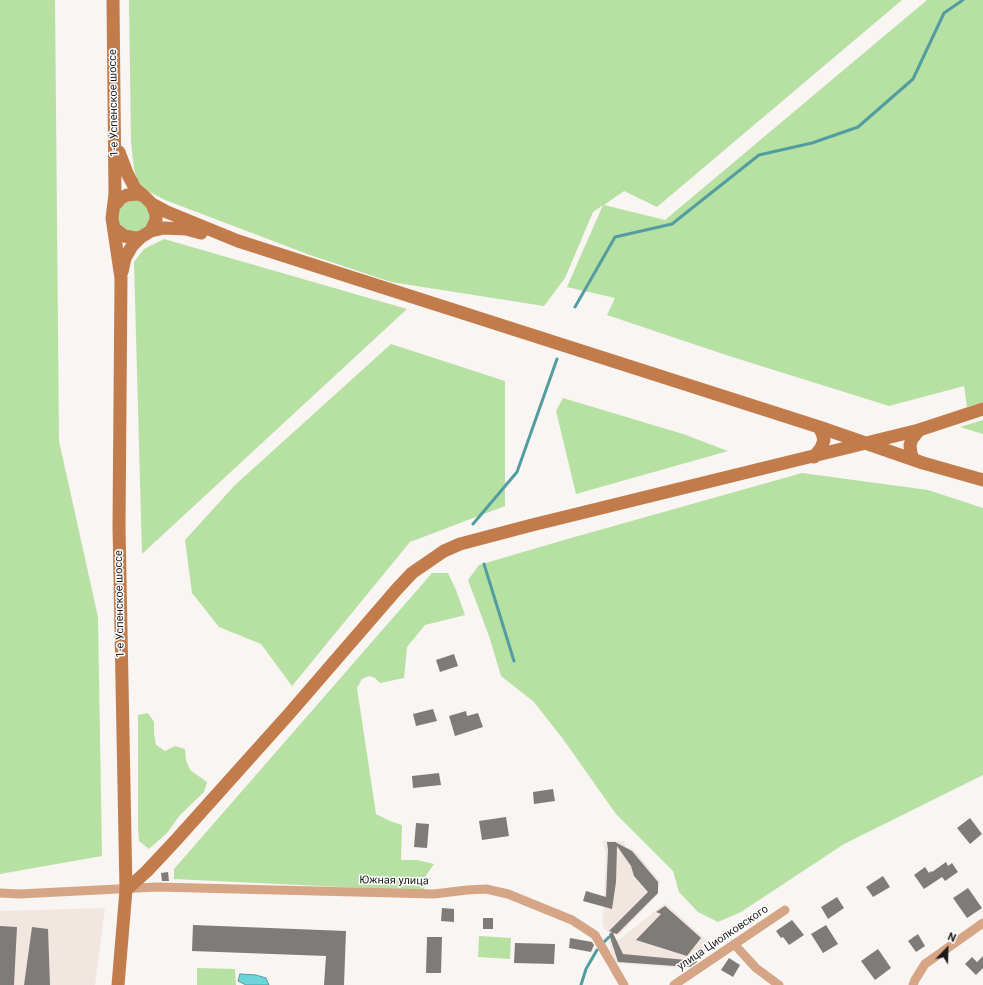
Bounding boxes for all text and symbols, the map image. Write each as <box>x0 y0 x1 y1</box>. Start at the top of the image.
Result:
street label: 1-е Успенское шоссе <box>106 49 122 157</box>
street label: 1-е Успенское шоссе <box>112 550 128 658</box>
street label: Южная улица <box>359 874 429 888</box>
street label: улица Циолковского <box>675 903 771 973</box>
north arrow <box>927 929 967 969</box>
text: N <box>946 930 958 945</box>

